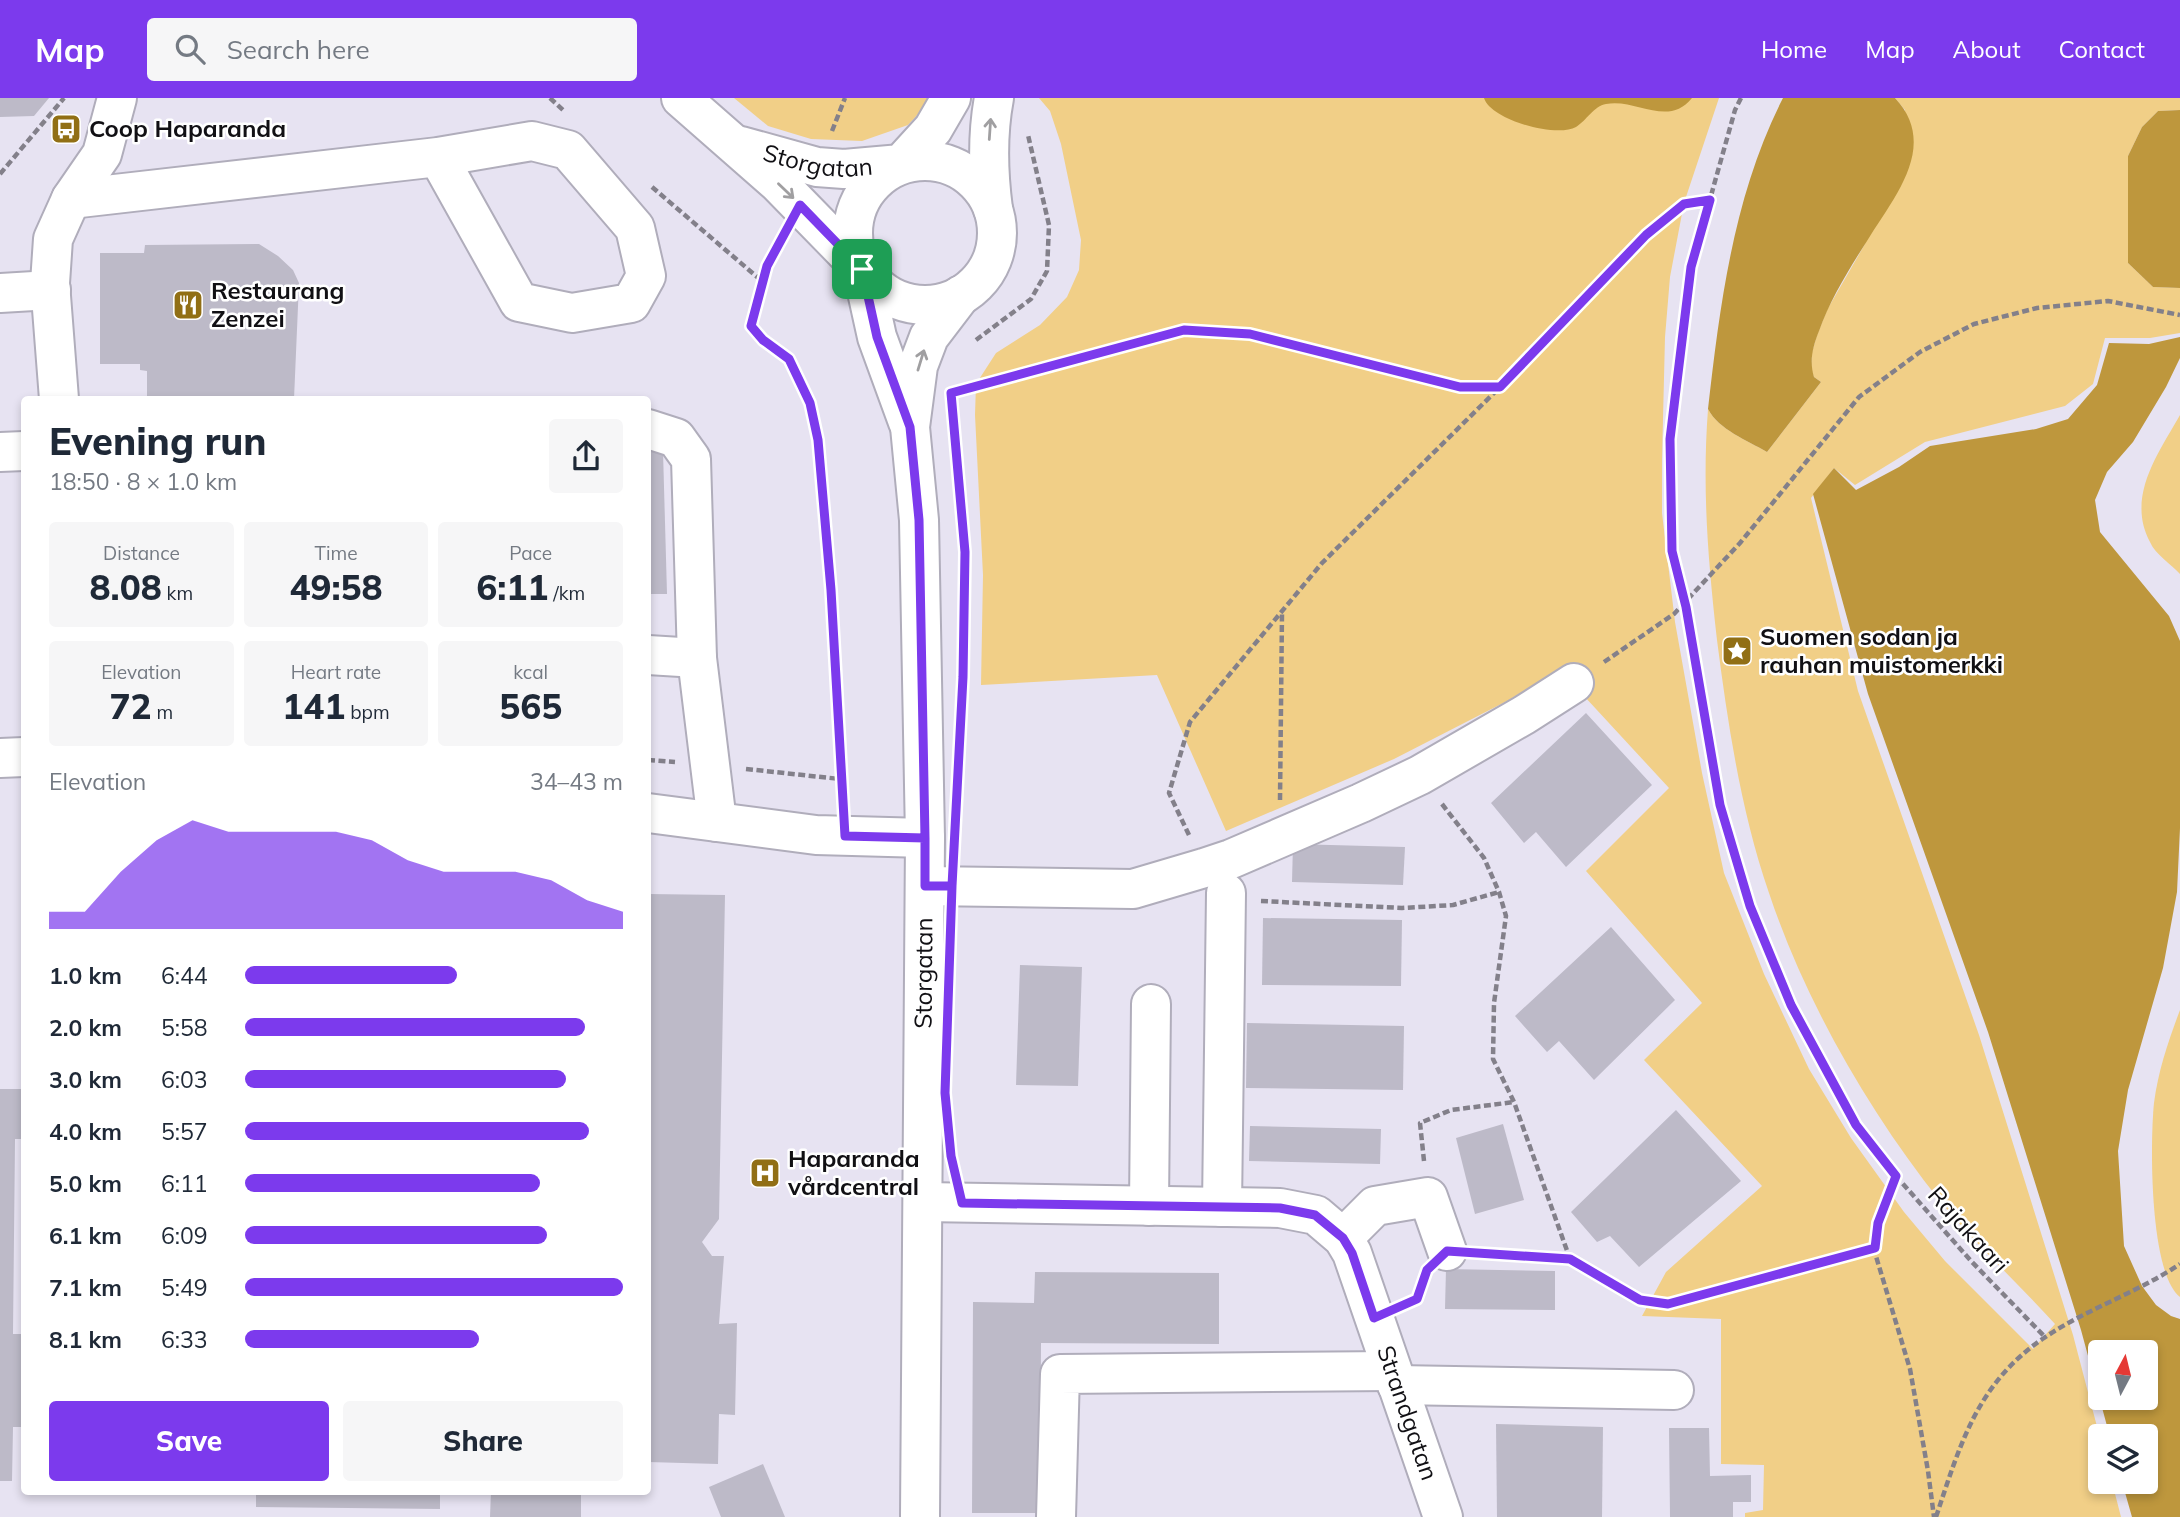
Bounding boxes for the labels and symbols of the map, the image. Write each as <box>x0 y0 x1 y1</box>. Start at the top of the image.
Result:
bus stop icon: Coop Haparanda <box>49 112 83 146</box>
place label: Coop Haparanda <box>89 113 286 143</box>
one-way arrow <box>984 118 997 141</box>
street label: Storgatan <box>760 137 874 183</box>
one-way arrow <box>777 182 794 199</box>
pin <box>832 239 892 299</box>
place label: Restaurang Zenzei <box>211 275 344 333</box>
restaurant icon: Restaurang Zenzei <box>171 288 205 322</box>
one-way arrow <box>915 350 928 372</box>
place label: Suomen sodan ja rauhan muistomerkki <box>1760 621 2003 679</box>
place icon: Suomen sodan ja rauhan muistomerkki <box>1720 634 1754 668</box>
street label: Storgatan <box>908 917 938 1029</box>
place label: Haparanda vårdcentral <box>787 1143 920 1201</box>
hospital icon: Haparanda vårdcentral <box>748 1156 782 1190</box>
street label: Rajakaari <box>1922 1180 2016 1279</box>
north arrow <box>2088 1340 2158 1410</box>
street label: Strandgatan <box>1371 1341 1445 1484</box>

